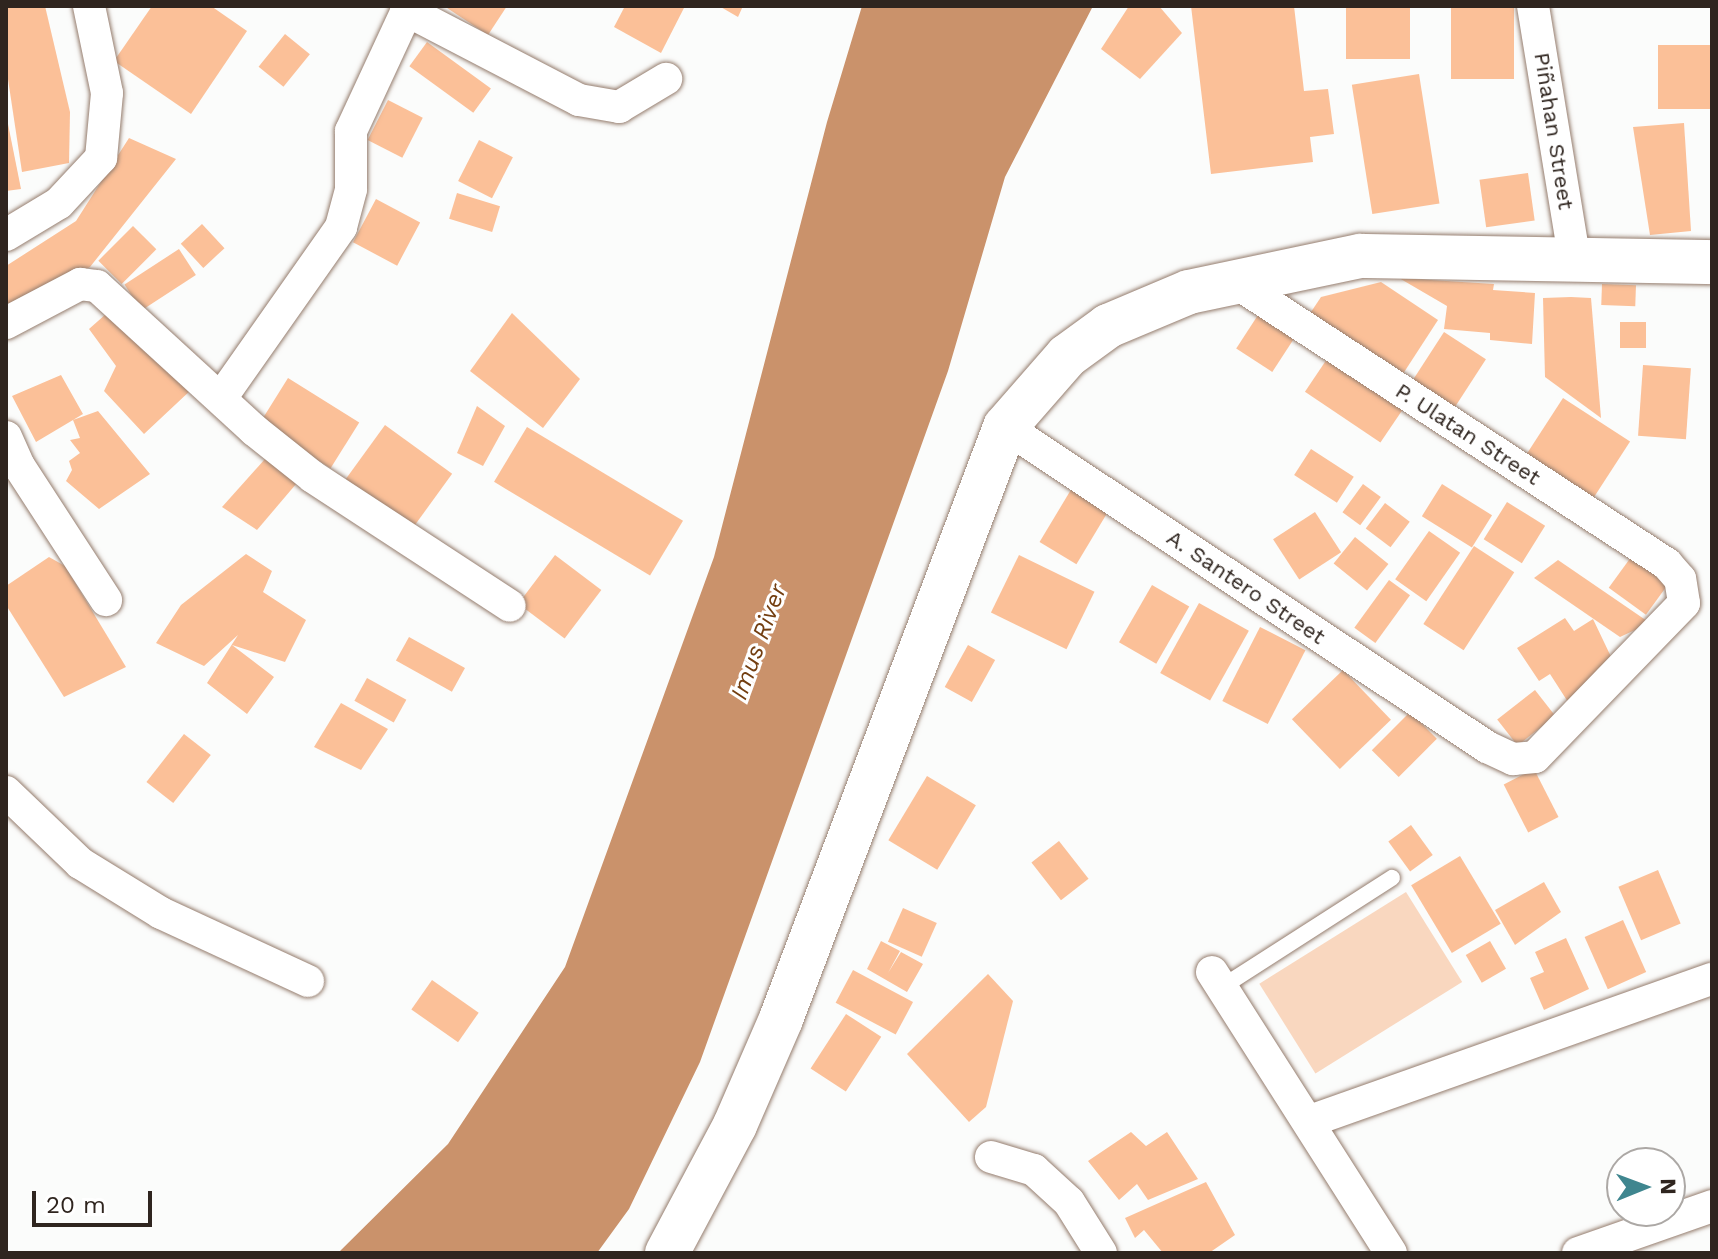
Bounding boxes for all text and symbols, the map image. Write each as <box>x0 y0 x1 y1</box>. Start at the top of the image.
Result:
street label: Piñahan Street <box>1529 51 1579 211</box>
street label: P. Ulatan Street <box>1391 377 1545 491</box>
street label: A. Santero Street <box>1162 524 1330 650</box>
water label: Imus River <box>725 580 793 704</box>
north arrow <box>1606 1147 1686 1227</box>
scale bar <box>36 1175 156 1225</box>
text: N <box>1656 1178 1681 1195</box>
text: 20 m <box>46 1191 106 1219</box>

